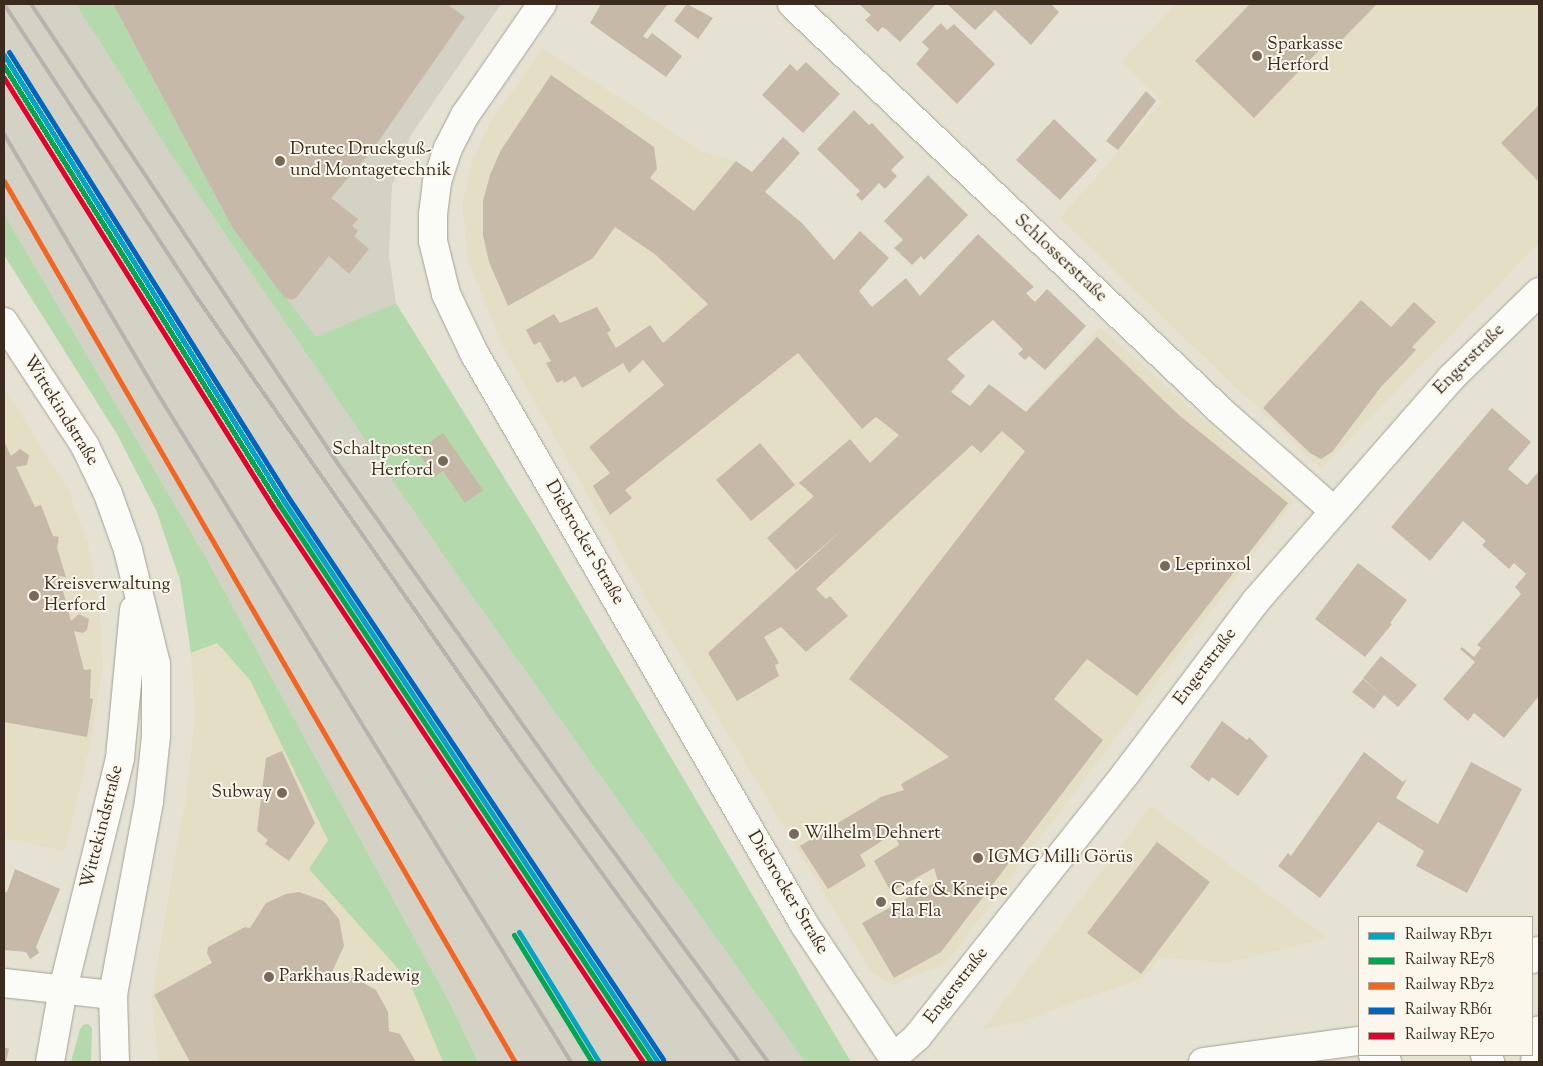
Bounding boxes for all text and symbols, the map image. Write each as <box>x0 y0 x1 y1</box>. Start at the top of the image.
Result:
place label: Sparkasse Herford <box>1267 35 1343 78</box>
marker: Sparkasse Herford <box>1251 50 1263 62</box>
place label: Drutec Druckguß- und Montagetechnik <box>290 140 451 182</box>
marker: Drutec Druckguß- und Montagetechnik <box>274 155 286 167</box>
street label: Schlosserstraße <box>1009 210 1111 308</box>
street label: Engerstraße <box>1430 320 1510 400</box>
street label: Wittekindstraße <box>17 352 103 470</box>
place label: Schaltposten Herford <box>332 440 433 482</box>
marker: Schaltposten Herford <box>437 455 449 467</box>
street label: Diebrocker Straße <box>540 477 628 609</box>
place label: Leprinxol <box>1175 555 1251 577</box>
marker: Leprinxol <box>1159 560 1171 572</box>
place label: Kreisverwaltung Herford <box>44 575 170 618</box>
marker: Kreisverwaltung Herford <box>28 590 40 602</box>
street label: Engerstraße <box>1170 624 1242 710</box>
street label: Wittekindstraße <box>77 763 129 891</box>
place label: Subway <box>211 782 272 804</box>
marker: Subway <box>276 787 288 799</box>
place label: Wilhelm Dehnert <box>804 823 940 845</box>
street label: Diebrocker Straße <box>742 827 832 959</box>
marker: Wilhelm Dehnert <box>788 828 800 840</box>
place label: IGMG Milli Görüs <box>988 847 1133 869</box>
marker: IGMG Milli Görüs <box>972 852 984 864</box>
place label: Cafe & Kneipe Fla Fla <box>891 881 1008 924</box>
marker: Cafe & Kneipe Fla Fla <box>875 896 887 908</box>
legend <box>1358 916 1533 1056</box>
text: Railway RB71 <box>1405 925 1492 946</box>
street label: Engerstraße <box>920 943 994 1029</box>
text: Railway RE78 <box>1405 950 1494 971</box>
place label: Parkhaus Radewig <box>279 966 420 988</box>
marker: Parkhaus Radewig <box>263 971 275 983</box>
text: Railway RB72 <box>1405 975 1494 996</box>
text: Railway RB61 <box>1405 1000 1492 1021</box>
text: Railway RE70 <box>1405 1025 1495 1046</box>

